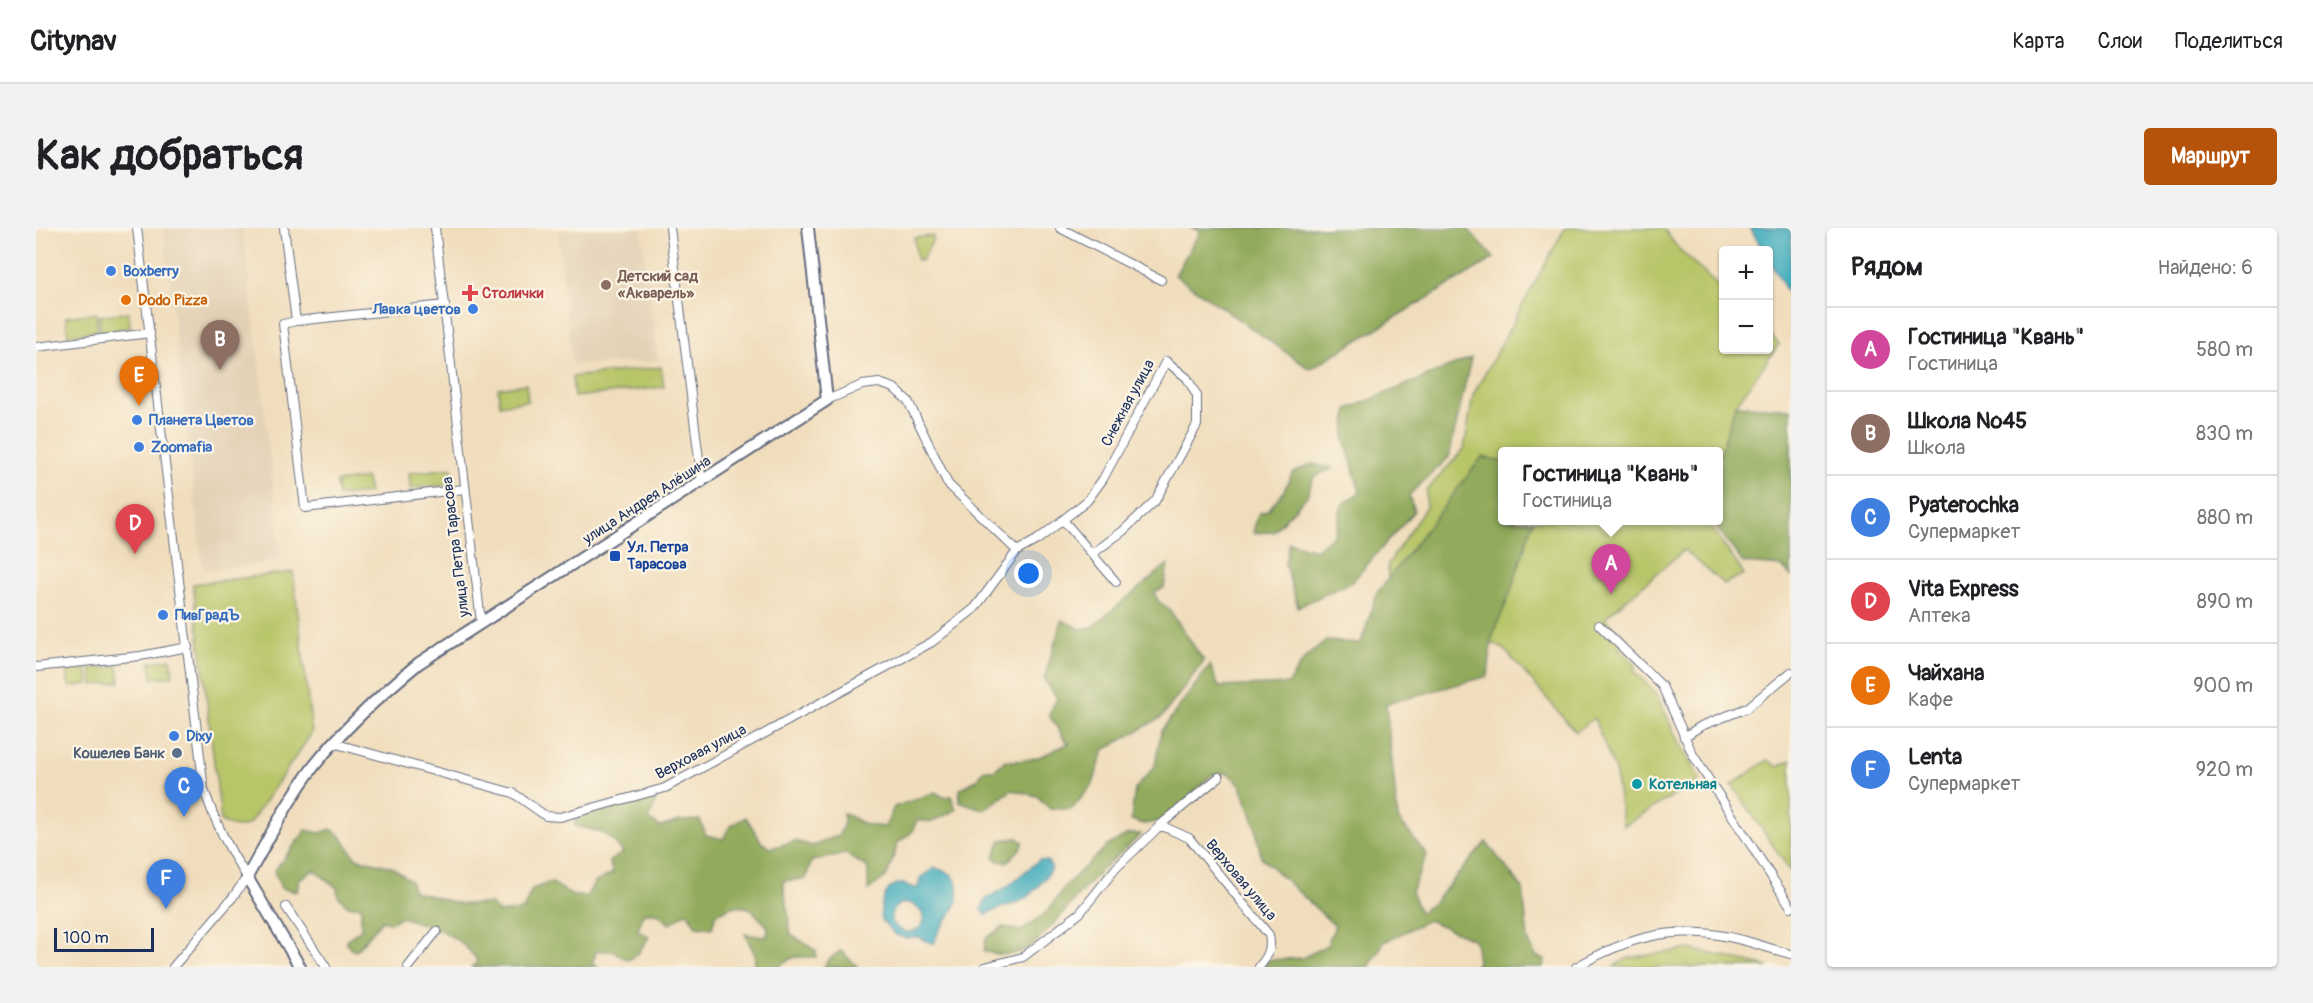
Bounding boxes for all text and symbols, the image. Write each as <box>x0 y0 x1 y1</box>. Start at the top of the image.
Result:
text: Citynav <box>30 24 117 59</box>
text: Карта <box>2012 28 2064 55</box>
text: Слои <box>2097 28 2142 55</box>
text: Поделиться <box>2175 28 2283 55</box>
button: Маршрут <box>2144 128 2277 185</box>
text: Как добраться <box>36 130 303 182</box>
map controls <box>1719 246 1773 354</box>
button: + <box>1719 246 1773 300</box>
text: Рядом <box>1851 251 1923 283</box>
text: Найдено: 6 <box>2158 255 2253 280</box>
place label: Boxberry <box>123 262 179 281</box>
marker: Boxberry <box>104 264 118 278</box>
place label: Детский сад «Акварель» <box>617 267 699 303</box>
marker: Детский сад «Акварель» <box>599 278 613 292</box>
place label: Столички <box>482 284 544 303</box>
marker: Столички <box>463 286 477 300</box>
place label: Dodo Pizza <box>138 291 207 310</box>
marker: Dodo Pizza <box>119 293 133 307</box>
place label: Лавка цветов <box>372 300 461 319</box>
button: − <box>1719 300 1773 354</box>
marker: Лавка цветов <box>466 302 480 316</box>
pin: B <box>200 320 240 370</box>
text: Гостиница "Квань" <box>1908 323 2084 351</box>
text: A <box>1864 337 1877 362</box>
text: 580 m <box>2196 337 2253 362</box>
text: Гостиница <box>1908 351 1998 376</box>
pin: E <box>120 356 158 406</box>
street label: Снежная улица <box>1097 356 1159 450</box>
text: Школа №45 <box>1908 407 2027 435</box>
place label: Планета Цветов <box>149 411 254 430</box>
marker: Планета Цветов <box>130 413 144 427</box>
text: B <box>1865 421 1876 446</box>
text: 830 m <box>2196 421 2253 446</box>
text: Школа <box>1908 435 1965 460</box>
place label: Zoomafia <box>151 438 212 457</box>
marker: Zoomafia <box>132 440 146 454</box>
popup <box>1498 447 1723 525</box>
street label: улица Андрея Алёшина <box>578 451 715 549</box>
text: Гостиница "Квань" <box>1522 460 1699 488</box>
street label: улица Петра Тарасова <box>438 476 474 619</box>
text: Гостиница <box>1522 488 1612 513</box>
text: Pyaterochka <box>1908 491 2019 519</box>
pin: D <box>116 504 154 554</box>
text: C <box>1864 505 1877 530</box>
text: 880 m <box>2197 505 2253 530</box>
text: Супермаркет <box>1908 519 2020 544</box>
place label: Ул. Петра Тарасова <box>626 538 688 574</box>
pin: A <box>1592 544 1630 594</box>
marker: Ул. Петра Тарасова <box>608 549 622 563</box>
your location <box>1014 559 1043 588</box>
text: Vita Express <box>1908 575 2019 603</box>
text: D <box>1864 589 1877 614</box>
text: 890 m <box>2197 589 2253 614</box>
text: Аптека <box>1908 603 1971 628</box>
place label: ПивГрадЪ <box>175 606 240 625</box>
marker: ПивГрадЪ <box>156 608 170 622</box>
text: Чайхана <box>1908 659 1984 687</box>
text: E <box>1865 673 1876 698</box>
text: 900 m <box>2193 673 2253 698</box>
text: Кафе <box>1908 687 1953 712</box>
street label: Верховая улица <box>652 720 750 784</box>
place label: Dixy <box>186 727 213 746</box>
marker: Dixy <box>167 729 181 743</box>
text: Lenta <box>1908 743 1962 771</box>
place label: Кошелев Банк <box>73 744 165 763</box>
marker: Кошелев Банк <box>170 746 184 760</box>
text: F <box>1864 757 1877 782</box>
text: 920 m <box>2196 757 2253 782</box>
pin: C <box>164 768 204 817</box>
text: Супермаркет <box>1908 771 2020 796</box>
place label: Котельная <box>1649 775 1717 794</box>
marker: Котельная <box>1630 777 1644 791</box>
street label: Верховая улица <box>1201 835 1281 925</box>
pin: F <box>146 860 186 909</box>
scale bar <box>54 925 154 952</box>
text: 100 m <box>63 928 109 948</box>

